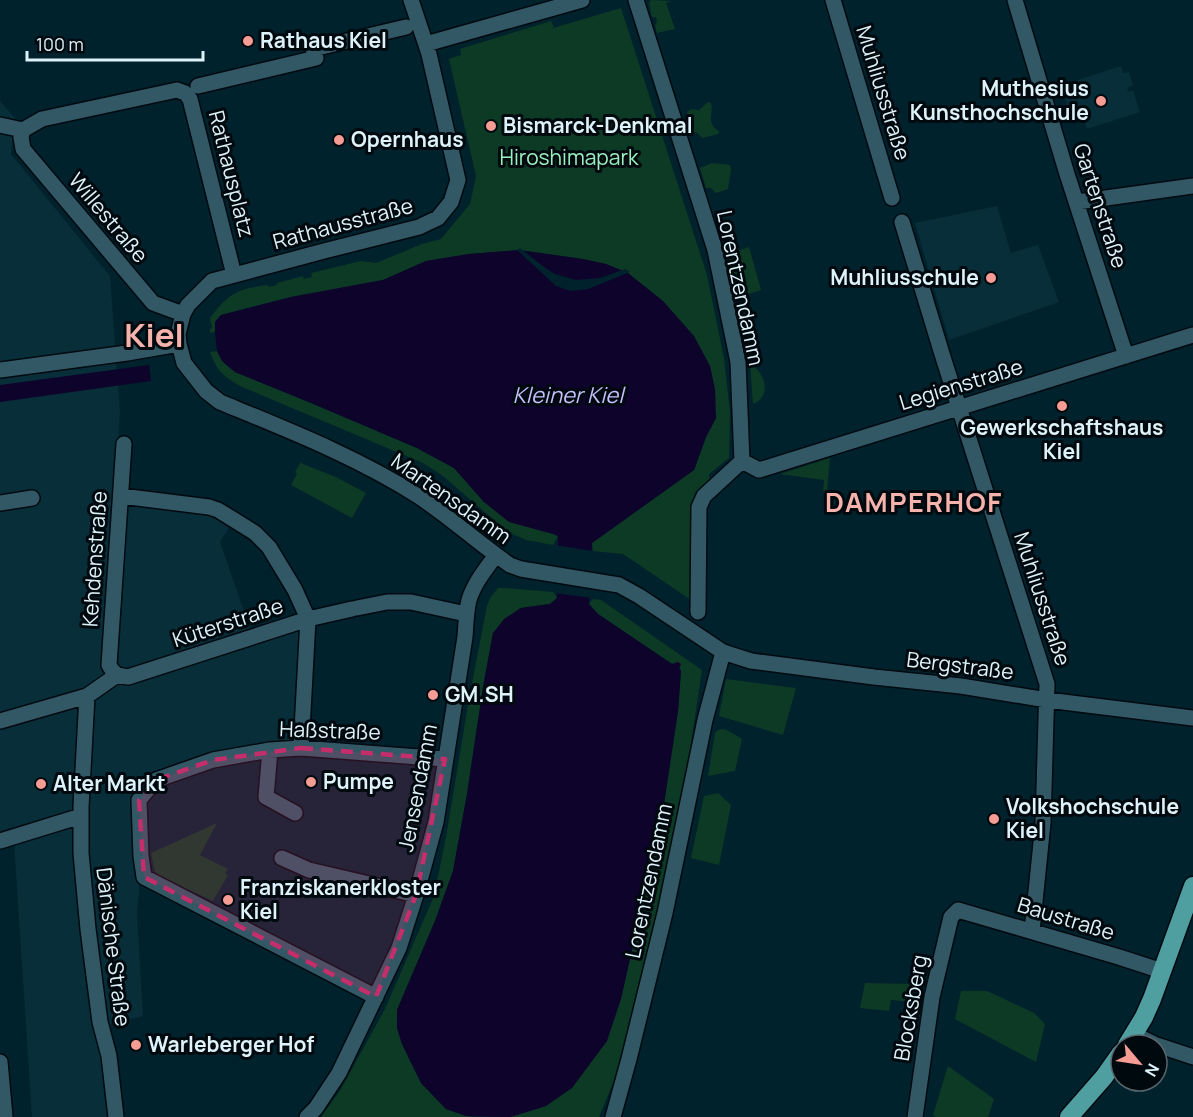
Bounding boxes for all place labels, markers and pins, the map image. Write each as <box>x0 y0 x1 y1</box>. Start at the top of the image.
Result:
place label: Rathaus Kiel <box>260 26 387 54</box>
marker: Rathaus Kiel <box>241 34 255 48</box>
place label: Muthesius Kunsthochschule <box>910 74 1089 126</box>
marker: Muthesius Kunsthochschule <box>1094 94 1108 108</box>
place label: Bismarck-Denkmal <box>503 111 693 139</box>
marker: Bismarck-Denkmal <box>484 119 498 133</box>
place label: Opernhaus <box>351 125 464 153</box>
marker: Opernhaus <box>332 133 346 147</box>
place label: Muhliusschule <box>830 263 979 291</box>
marker: Muhliusschule <box>984 271 998 285</box>
marker: Gewerkschaftshaus Kiel <box>1055 399 1069 413</box>
place label: Gewerkschaftshaus Kiel <box>961 413 1163 465</box>
place label: GM.SH <box>445 680 514 708</box>
marker: GM.SH <box>426 688 440 702</box>
place label: Pumpe <box>323 767 394 795</box>
place label: Alter Markt <box>53 769 166 797</box>
marker: Pumpe <box>304 775 318 789</box>
marker: Alter Markt <box>34 777 48 791</box>
place label: Volkshochschule Kiel <box>1006 792 1179 844</box>
marker: Volkshochschule Kiel <box>987 812 1001 826</box>
place label: Franziskanerkloster Kiel <box>240 873 441 925</box>
marker: Franziskanerkloster Kiel <box>221 893 235 907</box>
place label: Warleberger Hof <box>148 1030 314 1058</box>
marker: Warleberger Hof <box>129 1038 143 1052</box>

